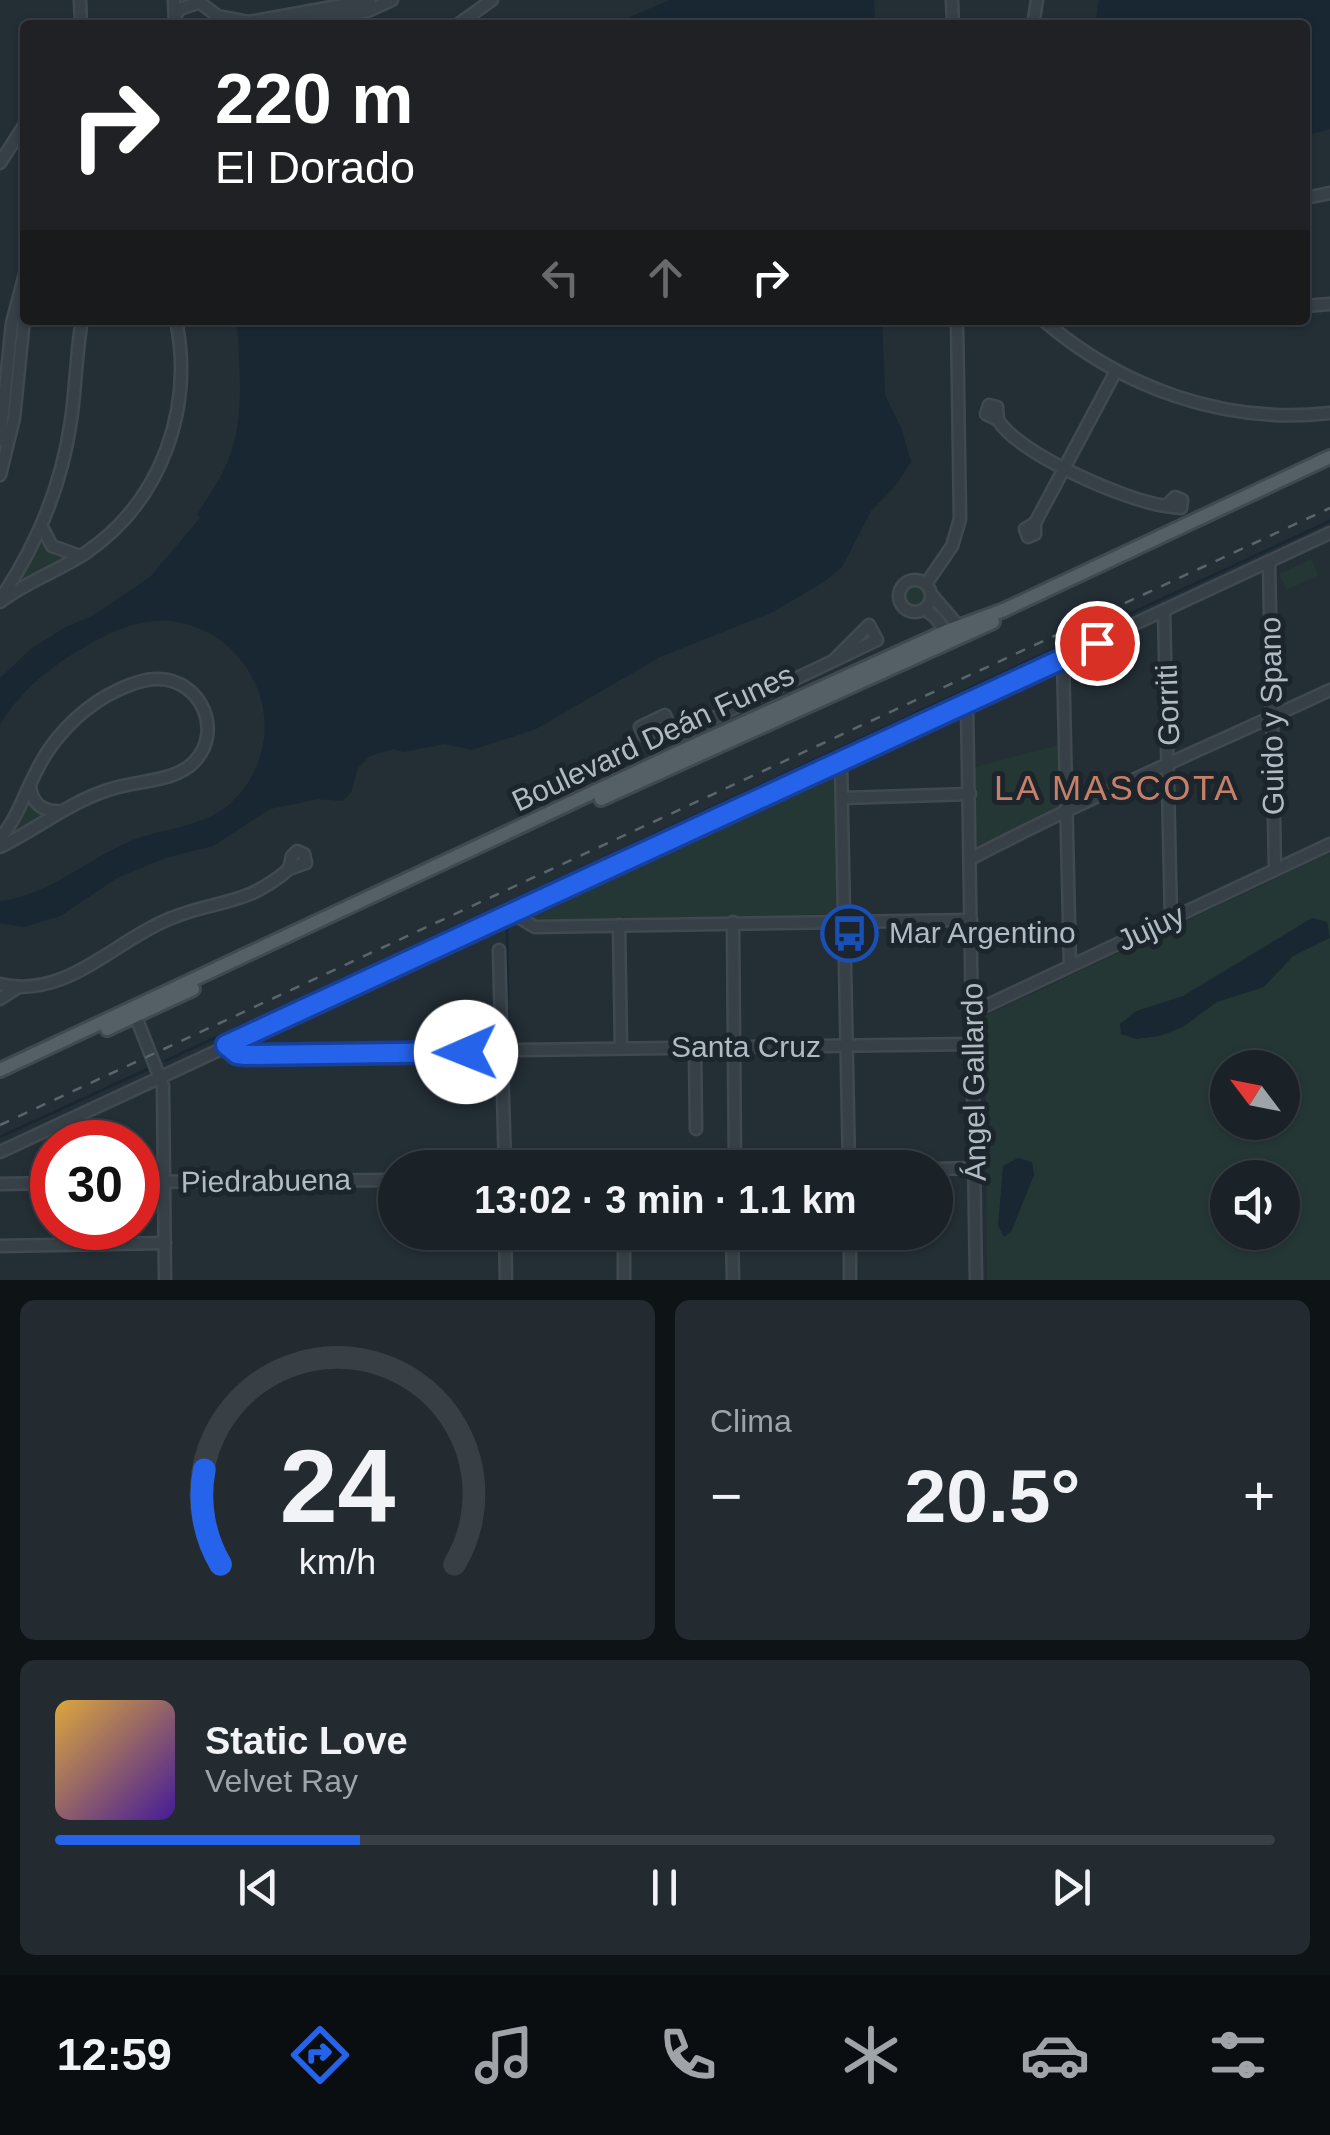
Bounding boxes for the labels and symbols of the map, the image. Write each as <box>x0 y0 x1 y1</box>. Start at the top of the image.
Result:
pin <box>1055 601 1140 686</box>
street label: Guido y Spano <box>1253 616 1290 816</box>
street label: Boulevard Deán Funes <box>507 658 799 817</box>
street label: Gorriti <box>1150 664 1185 746</box>
district label: LA MASCOTA <box>994 768 1240 807</box>
street label: Jujuy <box>1112 898 1190 957</box>
bus stop icon: Mar Argentino <box>820 903 880 963</box>
place label: Mar Argentino <box>889 916 1076 949</box>
street label: Ángel Gallardo <box>955 983 992 1182</box>
position arrow <box>414 1000 518 1104</box>
street label: Santa Cruz <box>671 1030 821 1063</box>
north arrow <box>1210 1050 1300 1140</box>
speed limit sign: 30 <box>30 1120 160 1250</box>
street label: Piedrabuena <box>181 1163 352 1198</box>

